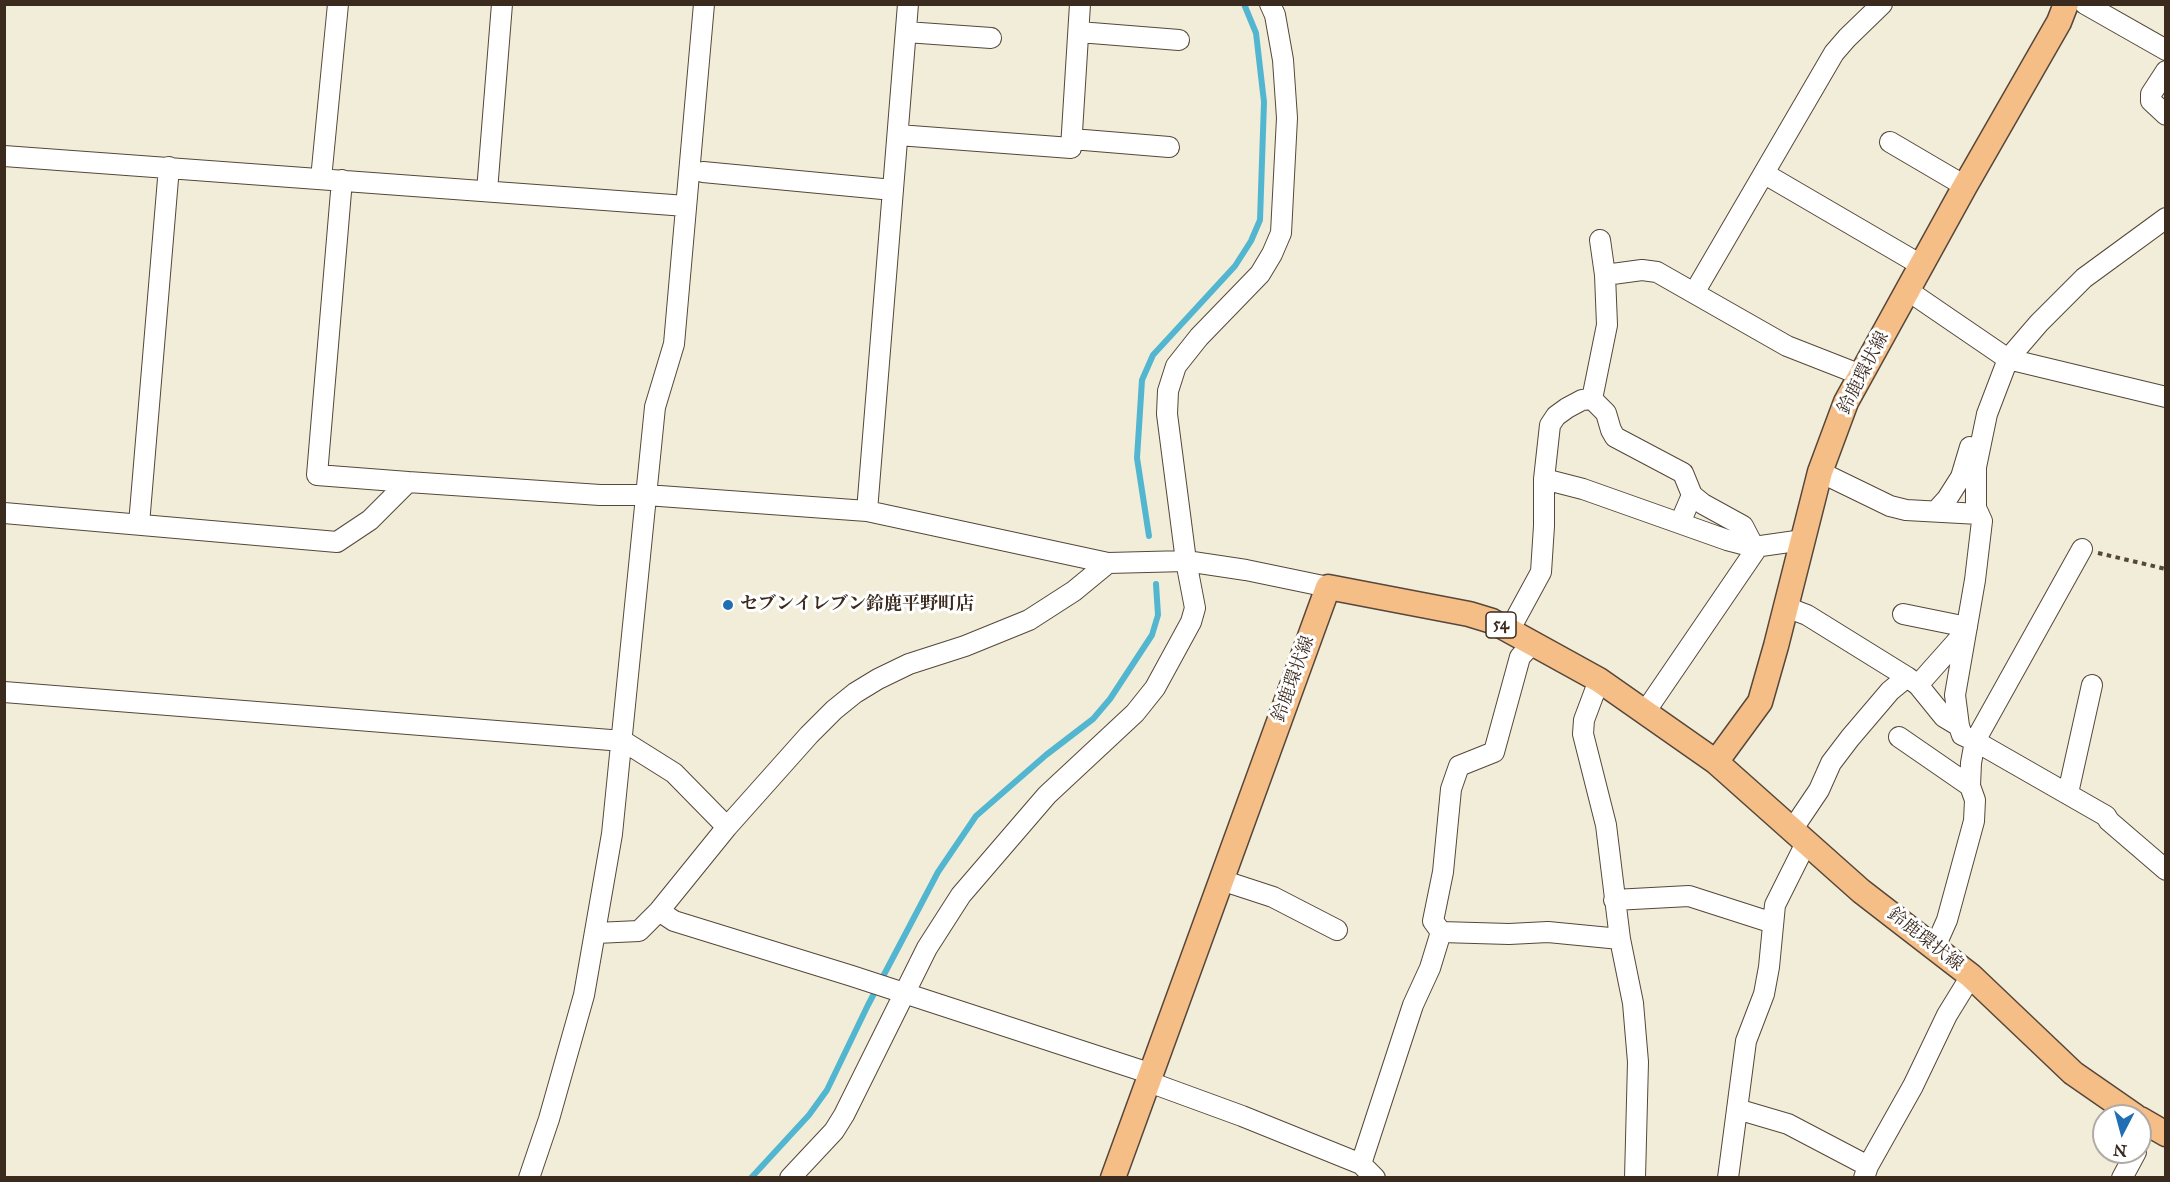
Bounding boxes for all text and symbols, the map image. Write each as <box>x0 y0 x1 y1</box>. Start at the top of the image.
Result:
street label: 鈴鹿環状線 <box>1834 328 1894 418</box>
place label: セブンイレブン鈴鹿平野町店 <box>740 594 974 616</box>
marker: セブンイレブン鈴鹿平野町店 <box>721 598 735 612</box>
road number: 54 <box>1486 612 1516 638</box>
street label: 鈴鹿環状線 <box>1268 633 1320 725</box>
street label: 鈴鹿環状線 <box>1883 904 1967 976</box>
north arrow <box>2092 1104 2152 1164</box>
text: N <box>2113 1140 2128 1161</box>

